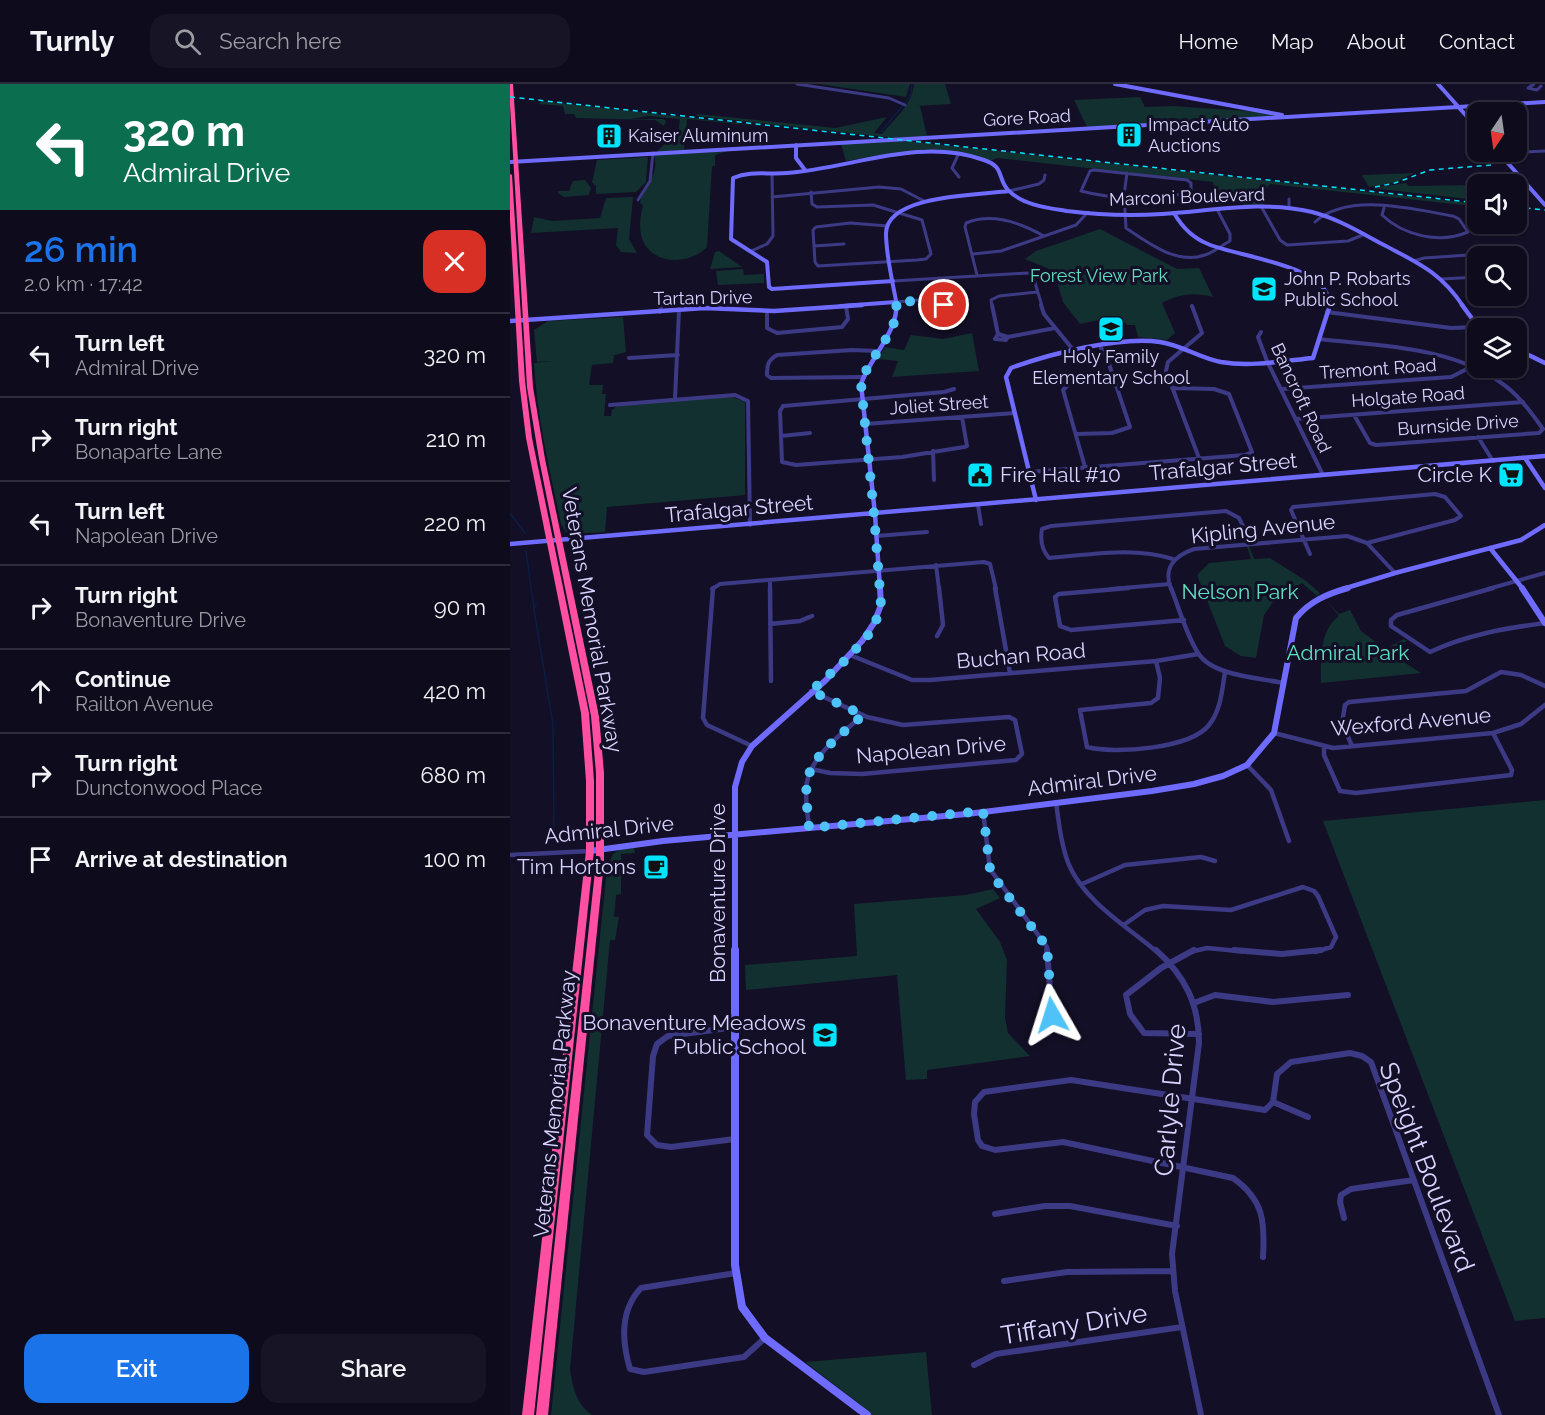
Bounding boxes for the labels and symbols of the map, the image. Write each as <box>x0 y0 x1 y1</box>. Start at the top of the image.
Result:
north arrow <box>1467 102 1527 162</box>
street label: Gore Road <box>983 105 1071 130</box>
place label: Impact Auto Auctions <box>1148 114 1249 156</box>
building icon: Impact Auto Auctions <box>1114 120 1144 150</box>
building icon: Kaiser Aluminum <box>594 121 624 151</box>
place label: Kaiser Aluminum <box>628 125 768 146</box>
street label: Marconi Boulevard <box>1109 183 1265 210</box>
park label: Forest View Park <box>1030 265 1168 286</box>
place label: John P. Robarts Public School <box>1284 268 1411 310</box>
school or university icon: John P. Robarts Public School <box>1249 274 1279 304</box>
pin <box>918 279 969 330</box>
street label: Tartan Drive <box>653 286 753 309</box>
school or university icon: Holy Family Elementary School <box>1096 314 1126 344</box>
street label: Bancroft Road <box>1267 340 1336 456</box>
place label: Holy Family Elementary School <box>1032 346 1190 388</box>
street label: Tremont Road <box>1319 354 1437 383</box>
street label: Holgate Road <box>1350 382 1465 411</box>
street label: Joliet Street <box>889 391 989 418</box>
street label: Burnside Drive <box>1397 410 1520 439</box>
street label: Trafalgar Street <box>1148 448 1298 485</box>
public building icon: Fire Hall #10 <box>965 460 995 490</box>
supermarket icon: Circle K <box>1496 460 1526 490</box>
place label: Fire Hall #10 <box>1000 462 1121 487</box>
place label: Circle K <box>1418 462 1492 487</box>
street label: Veterans Memorial Parkway <box>557 485 628 755</box>
street label: Trafalgar Street <box>664 490 814 527</box>
street label: Kipling Avenue <box>1190 508 1336 549</box>
park label: Nelson Park <box>1181 579 1299 604</box>
street label: Buchan Road <box>955 637 1087 674</box>
park label: Admiral Park <box>1287 640 1409 665</box>
street label: Wexford Avenue <box>1330 702 1492 741</box>
street label: Napolean Drive <box>855 731 1007 768</box>
street label: Admiral Drive <box>1026 760 1158 801</box>
street label: Bonaventure Drive <box>705 803 730 983</box>
street label: Admiral Drive <box>543 810 675 849</box>
cafe icon: Tim Hortons <box>641 852 671 882</box>
place label: Tim Hortons <box>517 854 636 879</box>
street label: Veterans Memorial Parkway <box>528 969 581 1239</box>
position arrow <box>1020 983 1084 1047</box>
place label: Bonaventure Meadows Public School <box>583 1010 806 1059</box>
school or university icon: Bonaventure Meadows Public School <box>810 1020 840 1050</box>
street label: Carlyle Drive <box>1148 1023 1192 1177</box>
street label: Speight Boulevard <box>1373 1058 1481 1276</box>
street label: Tiffany Drive <box>999 1298 1149 1350</box>

